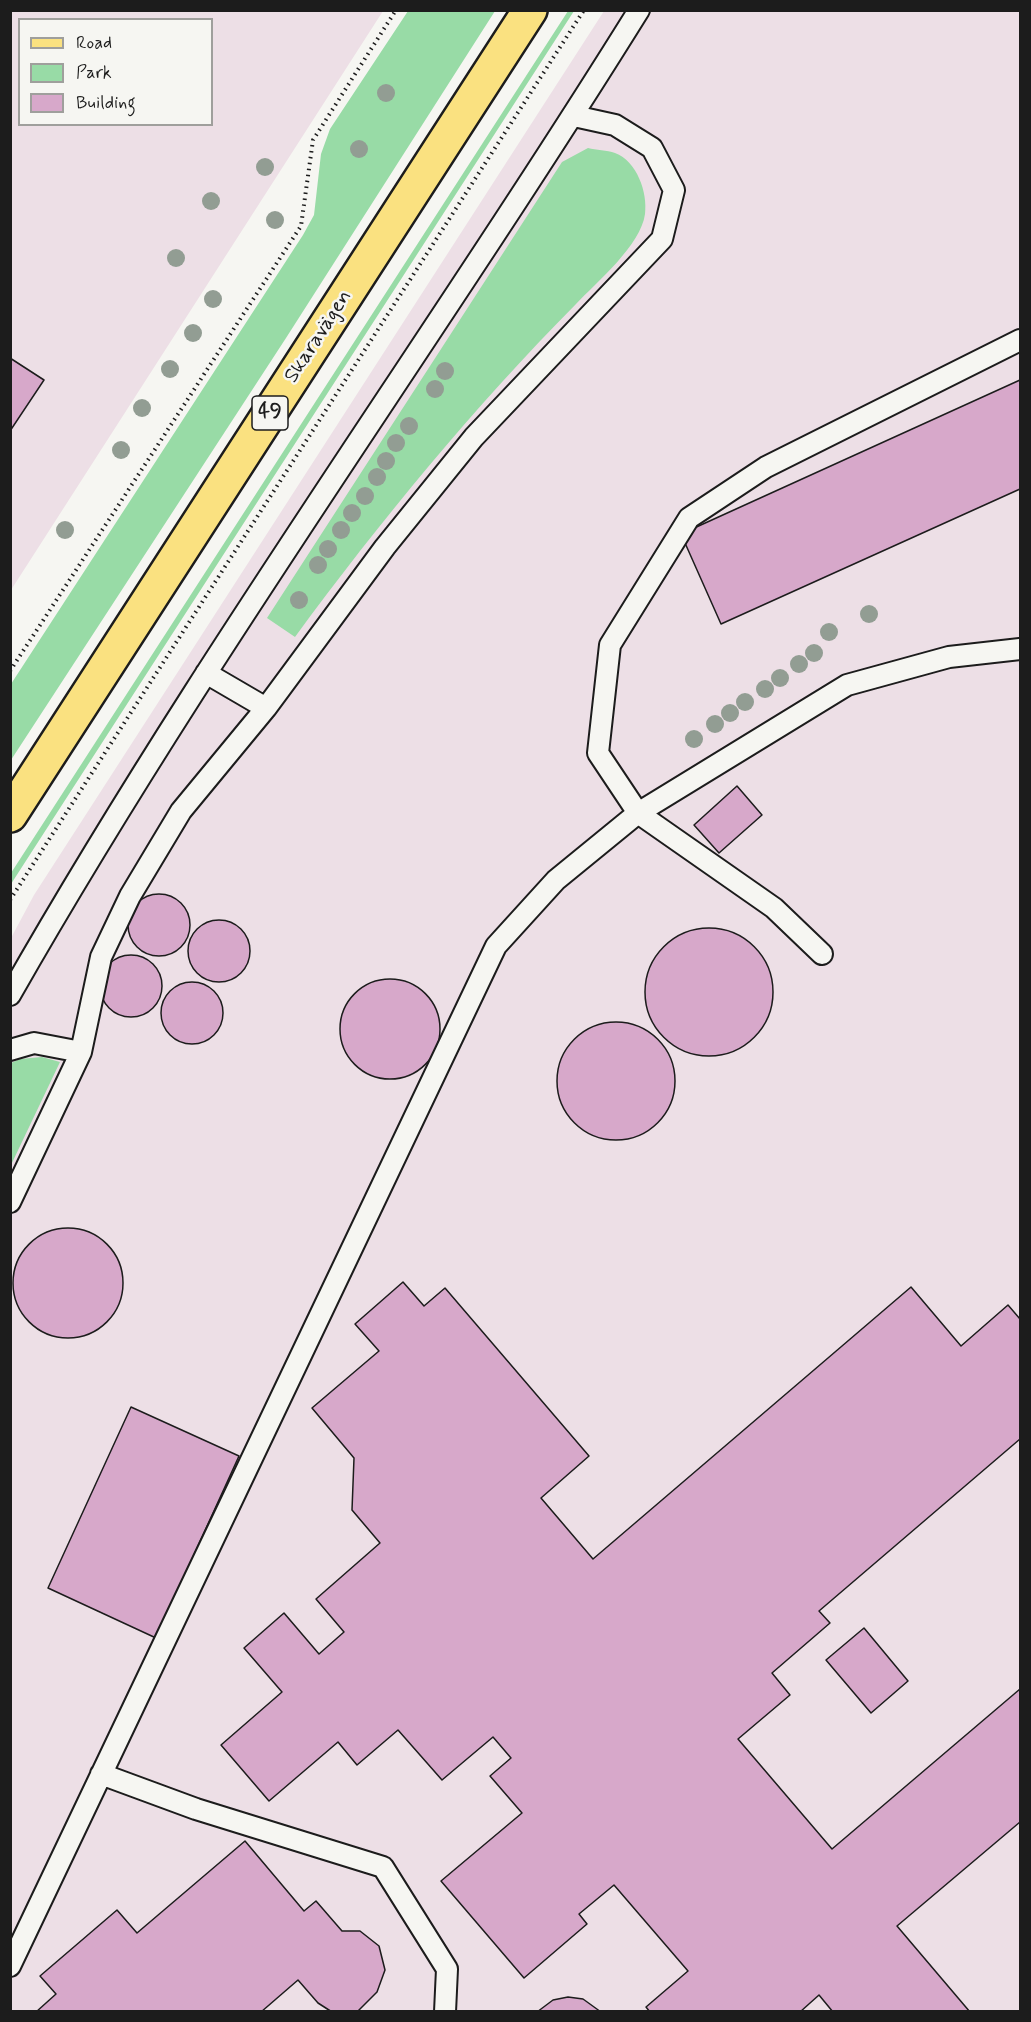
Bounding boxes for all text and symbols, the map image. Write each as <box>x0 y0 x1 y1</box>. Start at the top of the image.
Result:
legend <box>18 18 213 126</box>
text: Road <box>76 31 112 55</box>
text: Park <box>76 61 112 85</box>
text: Building <box>76 91 136 115</box>
street label: Skaravägen <box>280 286 358 388</box>
road number: 49 <box>252 396 288 430</box>

